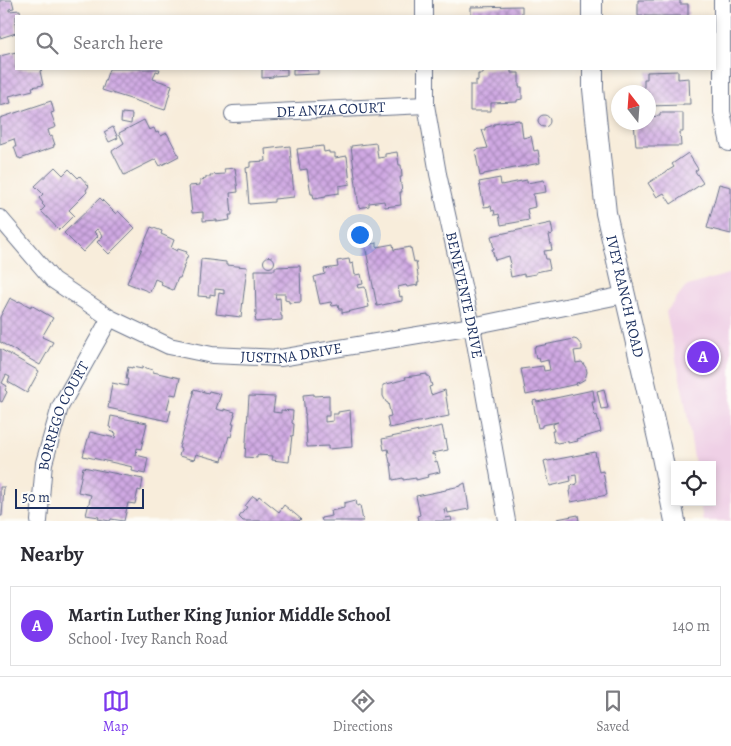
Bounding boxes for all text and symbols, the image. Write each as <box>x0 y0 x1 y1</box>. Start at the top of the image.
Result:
search box <box>15 15 716 70</box>
icon: search <box>33 29 61 57</box>
text: Search here <box>73 30 163 56</box>
north arrow <box>611 85 656 130</box>
street label: DE ANZA COURT <box>276 97 387 122</box>
your location <box>347 222 373 248</box>
street label: BENEVENTE DRIVE <box>441 230 488 360</box>
street label: IVEY RANCH ROAD <box>601 233 649 359</box>
street label: JUSTINA DRIVE <box>240 338 344 368</box>
pin: A <box>687 338 719 376</box>
street label: BORREGO COURT <box>33 357 94 471</box>
map controls <box>671 461 716 506</box>
button: locate <box>671 461 716 506</box>
scale bar <box>15 486 144 509</box>
text: 50 m <box>22 488 50 507</box>
text: Nearby <box>20 540 83 568</box>
text: Martin Luther King Junior Middle School <box>68 602 391 628</box>
text: A <box>32 615 42 637</box>
text: 140 m <box>672 615 710 637</box>
text: School · Ivey Ranch Road <box>68 628 228 650</box>
tab: Map <box>102 687 130 736</box>
tab: Directions <box>333 687 393 736</box>
tab: Saved <box>596 687 629 736</box>

